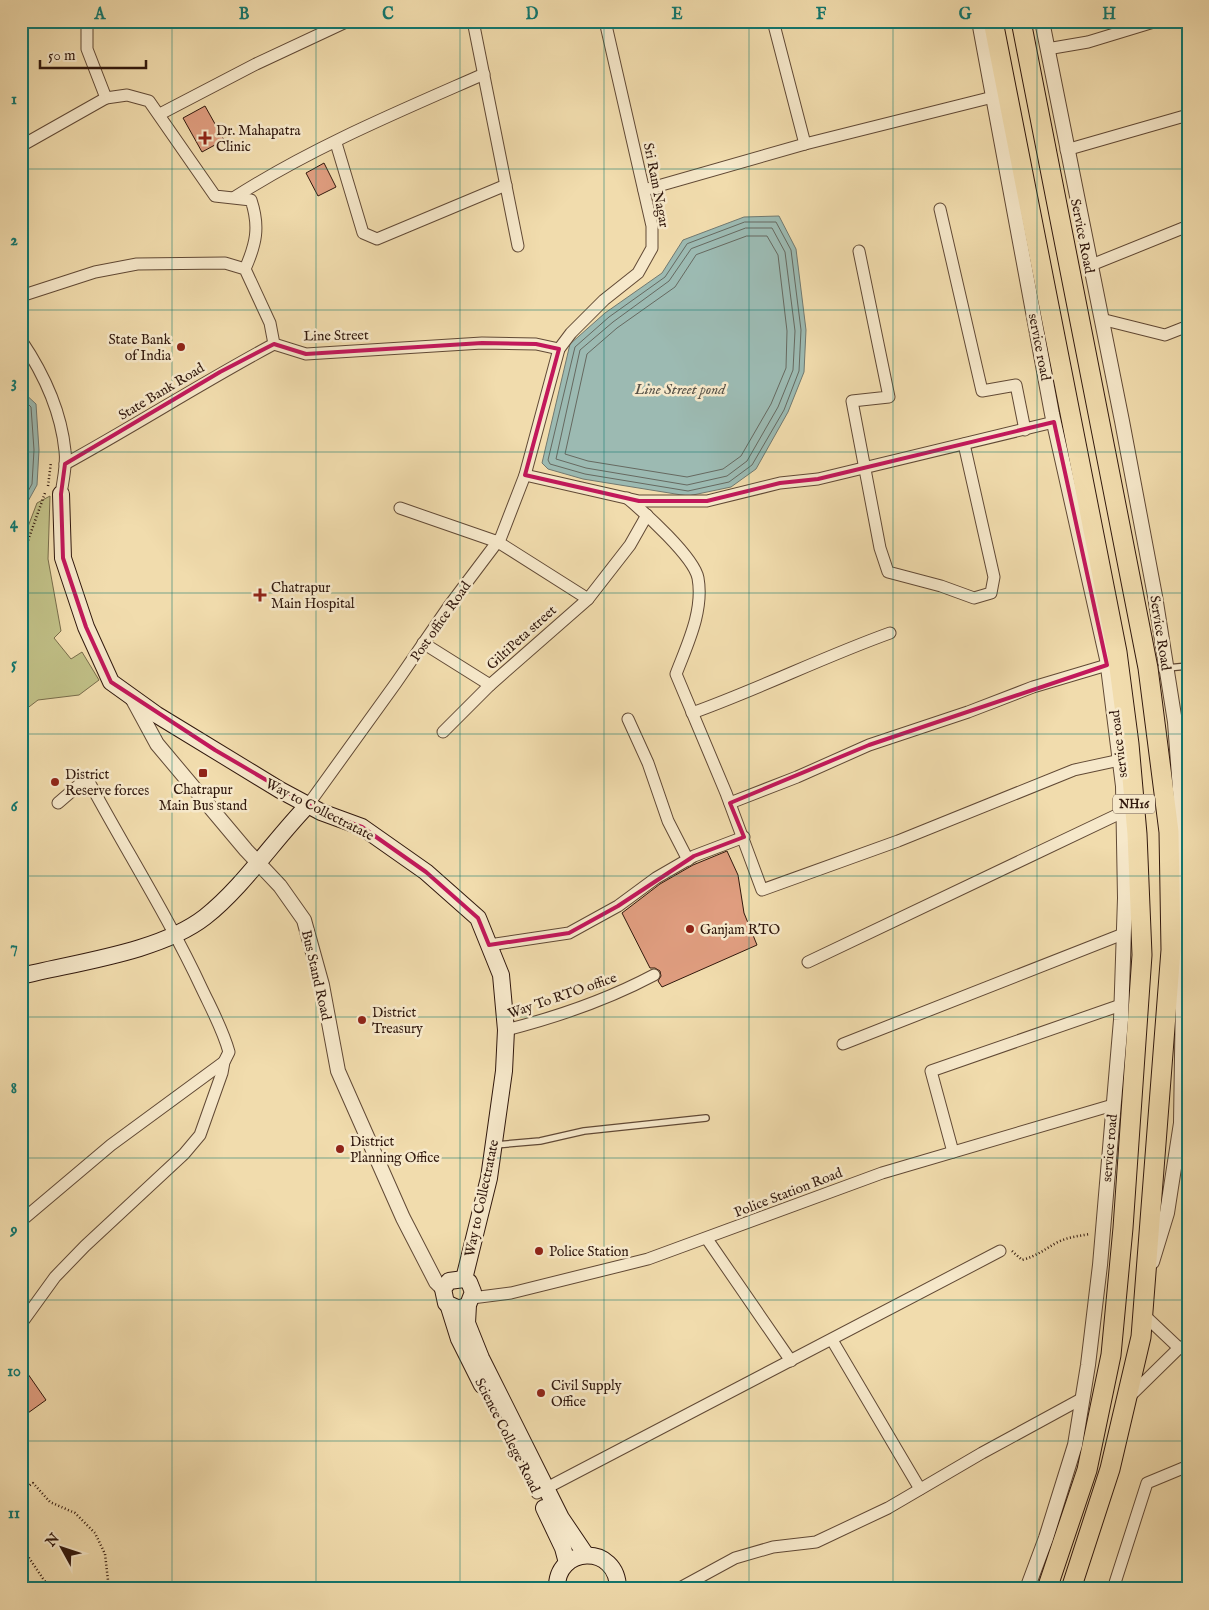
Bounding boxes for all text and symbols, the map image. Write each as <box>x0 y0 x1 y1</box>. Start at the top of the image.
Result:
text: A <box>94 5 107 25</box>
text: B <box>239 5 250 25</box>
text: C <box>382 5 394 25</box>
text: D <box>526 5 539 25</box>
text: E <box>671 5 683 25</box>
text: F <box>816 5 827 25</box>
text: G <box>959 5 972 25</box>
text: H <box>1102 5 1116 25</box>
scale bar <box>40 38 146 70</box>
text: 50 m <box>48 46 76 65</box>
text: 1 <box>11 90 17 110</box>
place label: Dr. Mahapatra Clinic <box>216 122 302 156</box>
marker: Dr. Mahapatra Clinic <box>198 131 212 145</box>
street label: Sri Ram Nagar <box>639 141 673 229</box>
street label: Service Road <box>1066 197 1098 276</box>
text: 2 <box>10 231 18 251</box>
street label: service road <box>1024 312 1054 383</box>
street label: Line Street <box>303 326 369 346</box>
place label: State Bank of India <box>108 331 172 365</box>
marker: State Bank of India <box>175 341 187 353</box>
street label: State Bank Road <box>115 359 208 425</box>
text: 3 <box>11 373 17 393</box>
water label: Line Street pond <box>634 380 726 399</box>
text: 4 <box>10 514 19 534</box>
street label: Post office Road <box>407 578 475 665</box>
place label: Chatrapur Main Hospital <box>271 579 355 613</box>
marker: Chatrapur Main Hospital <box>253 588 267 602</box>
street label: Service Road <box>1145 594 1175 673</box>
street label: GiltiPeta street <box>483 601 561 674</box>
text: 5 <box>11 655 17 675</box>
street label: service road <box>1106 708 1132 779</box>
place label: District Reserve forces <box>65 766 149 800</box>
marker: Chatrapur Main Bus stand <box>197 767 209 779</box>
street label: Way to Collectratate <box>262 775 377 845</box>
marker: District Reserve forces <box>49 776 61 788</box>
place label: Chatrapur Main Bus stand <box>159 781 248 815</box>
road number: NH16 <box>1113 794 1155 814</box>
text: 6 <box>11 797 19 817</box>
place label: Ganjam RTO <box>700 921 780 939</box>
marker: Ganjam RTO <box>684 923 696 935</box>
street label: Bus Stand Road <box>297 928 335 1023</box>
text: 7 <box>10 938 18 958</box>
street label: Way To RTO office <box>505 969 620 1023</box>
place label: District Treasury <box>372 1004 423 1038</box>
marker: District Treasury <box>356 1014 368 1026</box>
text: 8 <box>11 1079 17 1099</box>
street label: service road <box>1098 1113 1122 1183</box>
place label: District Planning Office <box>350 1133 440 1167</box>
street label: Way to Collectratate <box>461 1137 503 1258</box>
marker: District Planning Office <box>334 1143 346 1155</box>
street label: Police Station Road <box>732 1164 846 1222</box>
text: 9 <box>10 1221 18 1241</box>
place label: Police Station <box>549 1243 629 1261</box>
marker: Police Station <box>533 1245 545 1257</box>
text: 10 <box>7 1362 21 1382</box>
street label: Science College Road <box>470 1375 544 1496</box>
place label: Civil Supply Office <box>551 1377 622 1411</box>
marker: Civil Supply Office <box>535 1387 547 1399</box>
text: 11 <box>8 1504 20 1524</box>
north arrow <box>38 1522 88 1572</box>
text: N <box>41 1530 64 1551</box>

